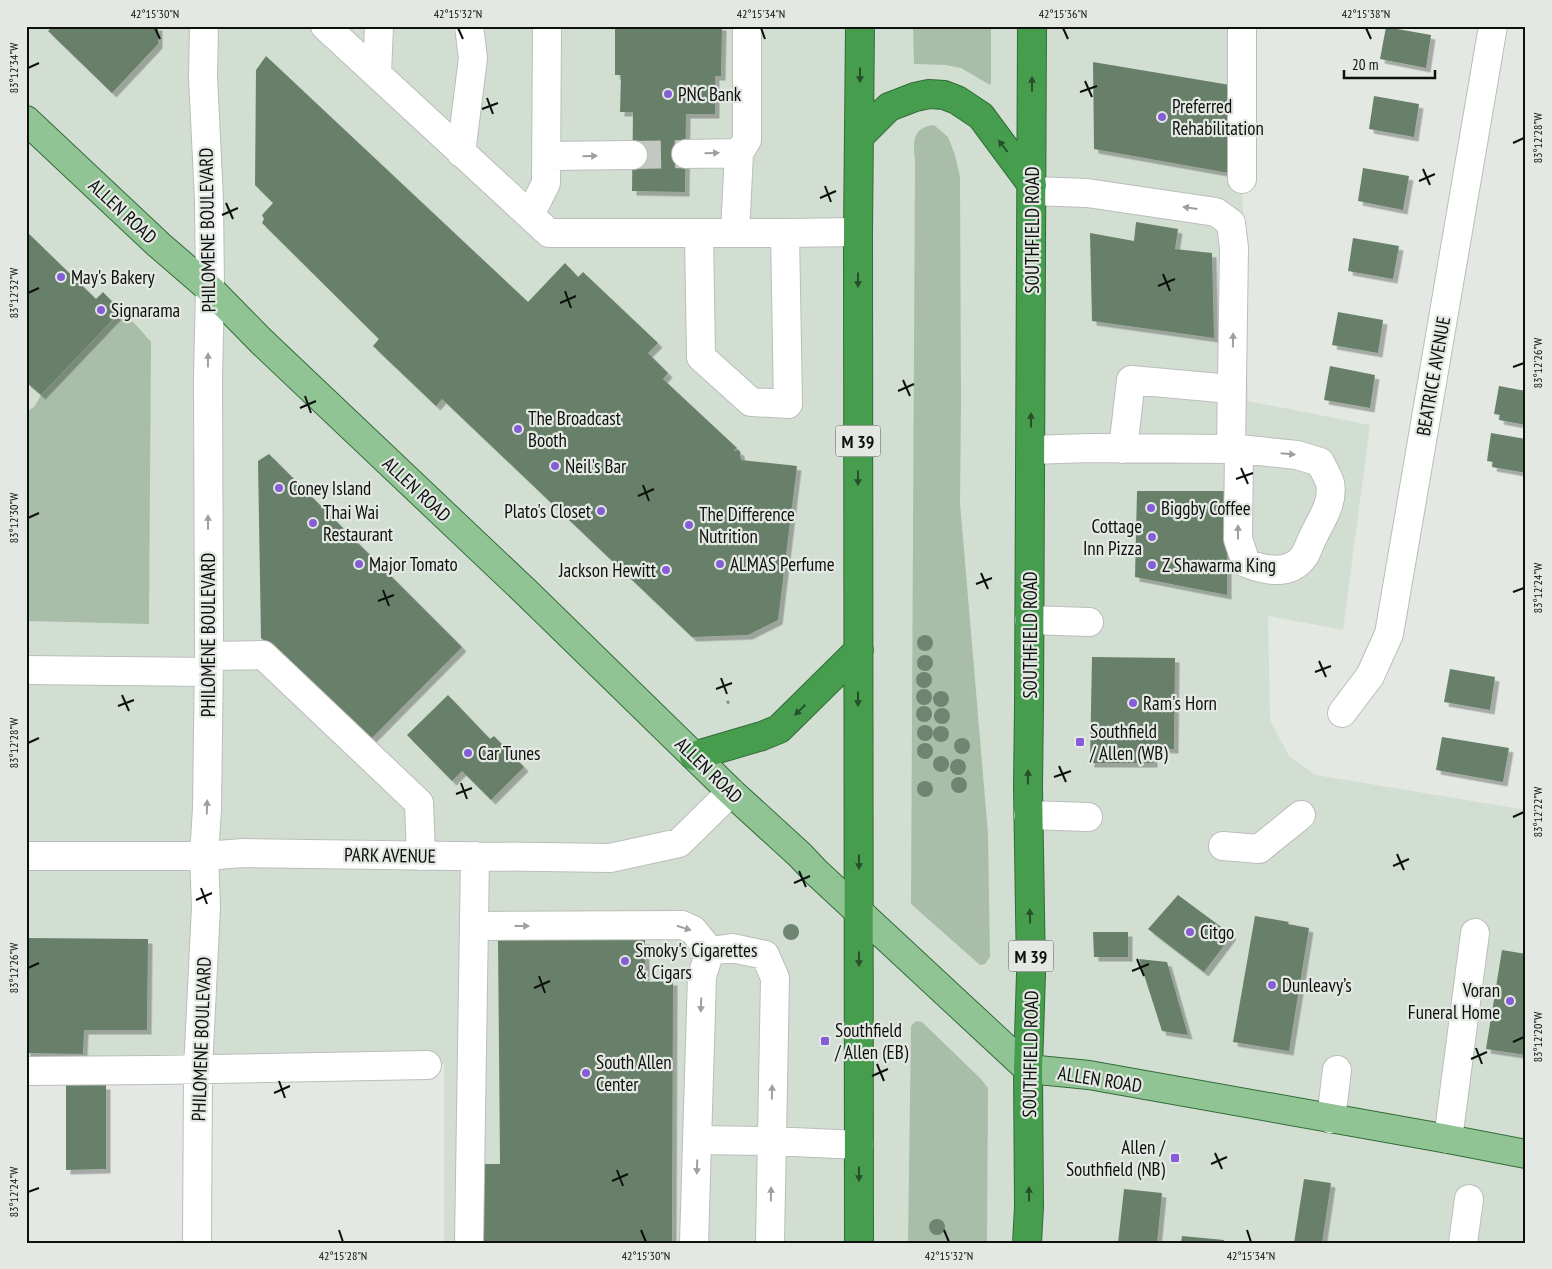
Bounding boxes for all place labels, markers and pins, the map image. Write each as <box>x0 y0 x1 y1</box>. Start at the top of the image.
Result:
place label: PNC Bank <box>678 82 742 106</box>
marker: PNC Bank <box>662 88 674 100</box>
place label: Preferred Rehabilitation <box>1172 94 1264 140</box>
marker: Preferred Rehabilitation <box>1156 111 1168 123</box>
place label: May's Bakery <box>71 265 156 289</box>
marker: May's Bakery <box>55 271 67 283</box>
place label: Signarama <box>111 298 180 322</box>
marker: Signarama <box>95 304 107 316</box>
place label: The Broadcast Booth <box>528 406 622 452</box>
marker: The Broadcast Booth <box>512 423 524 435</box>
place label: Neil's Bar <box>565 454 627 478</box>
marker: Neil's Bar <box>549 460 561 472</box>
place label: Coney Island <box>289 476 371 500</box>
marker: Coney Island <box>273 482 285 494</box>
place label: Biggby Coffee <box>1161 496 1251 520</box>
place label: Plato's Closet <box>504 499 592 523</box>
place label: Thai Wai Restaurant <box>323 500 394 546</box>
place label: The Difference Nutrition <box>699 502 795 548</box>
marker: Biggby Coffee <box>1145 502 1157 514</box>
marker: Plato's Closet <box>595 505 607 517</box>
place label: Cottage Inn Pizza <box>1083 514 1142 560</box>
marker: Thai Wai Restaurant <box>307 517 319 529</box>
marker: The Difference Nutrition <box>683 519 695 531</box>
marker: Cottage Inn Pizza <box>1146 531 1158 543</box>
place label: Major Tomato <box>369 552 458 576</box>
place label: ALMAS Perfume <box>730 552 835 576</box>
place label: Z Shawarma King <box>1162 553 1276 577</box>
marker: Major Tomato <box>353 558 365 570</box>
place label: Jackson Hewitt <box>558 558 657 582</box>
marker: ALMAS Perfume <box>714 558 726 570</box>
marker: Z Shawarma King <box>1146 559 1158 571</box>
marker: Jackson Hewitt <box>660 564 672 576</box>
place label: Ram's Horn <box>1143 691 1217 715</box>
marker: Ram's Horn <box>1127 697 1139 709</box>
place label: Southfield / Allen (WB) <box>1089 719 1168 765</box>
marker: Southfield / Allen (WB) <box>1074 736 1086 748</box>
place label: Car Tunes <box>478 741 541 765</box>
marker: Car Tunes <box>462 747 474 759</box>
place label: Citgo <box>1200 920 1234 944</box>
marker: Citgo <box>1184 926 1196 938</box>
place label: Smoky's Cigarettes & Cigars <box>635 938 757 984</box>
marker: Smoky's Cigarettes & Cigars <box>619 955 631 967</box>
place label: Dunleavy’s <box>1282 973 1352 997</box>
place label: Voran Funeral Home <box>1408 978 1500 1024</box>
marker: Dunleavy’s <box>1266 979 1278 991</box>
marker: Voran Funeral Home <box>1504 995 1516 1007</box>
place label: Southfield / Allen (EB) <box>834 1018 909 1064</box>
marker: Southfield / Allen (EB) <box>819 1035 831 1047</box>
place label: South Allen Center <box>596 1050 672 1096</box>
marker: South Allen Center <box>580 1067 592 1079</box>
place label: Allen / Southfield (NB) <box>1066 1135 1166 1181</box>
marker: Allen / Southfield (NB) <box>1169 1152 1181 1164</box>

